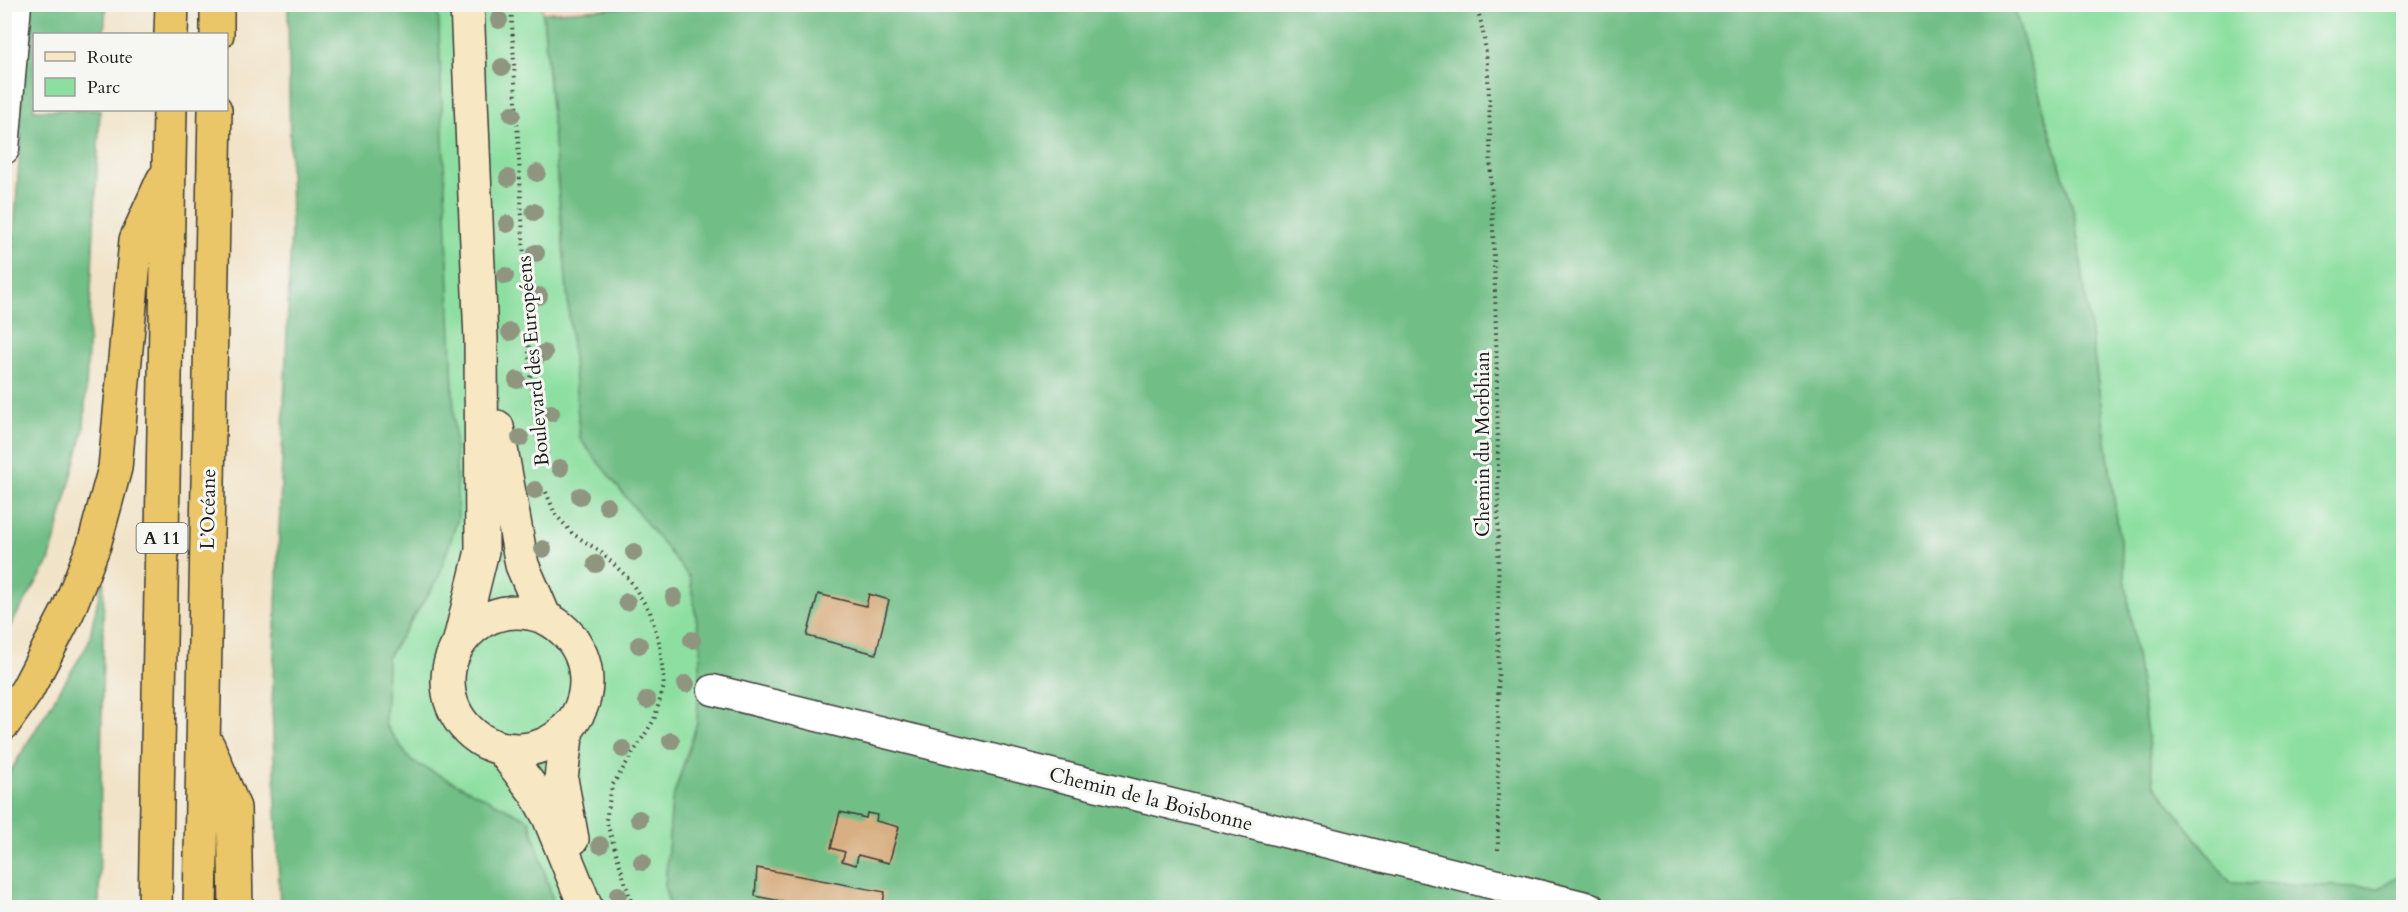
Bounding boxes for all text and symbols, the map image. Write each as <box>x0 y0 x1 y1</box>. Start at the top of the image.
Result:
legend <box>33 33 228 111</box>
text: Route <box>87 45 133 70</box>
text: Parc <box>87 75 120 100</box>
street label: Boulevard des Européens <box>510 254 556 468</box>
street label: Chemin du Morbhian <box>1469 350 1496 537</box>
street label: L’Océane <box>194 468 222 550</box>
road number: A 11 <box>136 523 188 553</box>
street label: Chemin de la Boisbonne <box>1046 761 1256 837</box>

